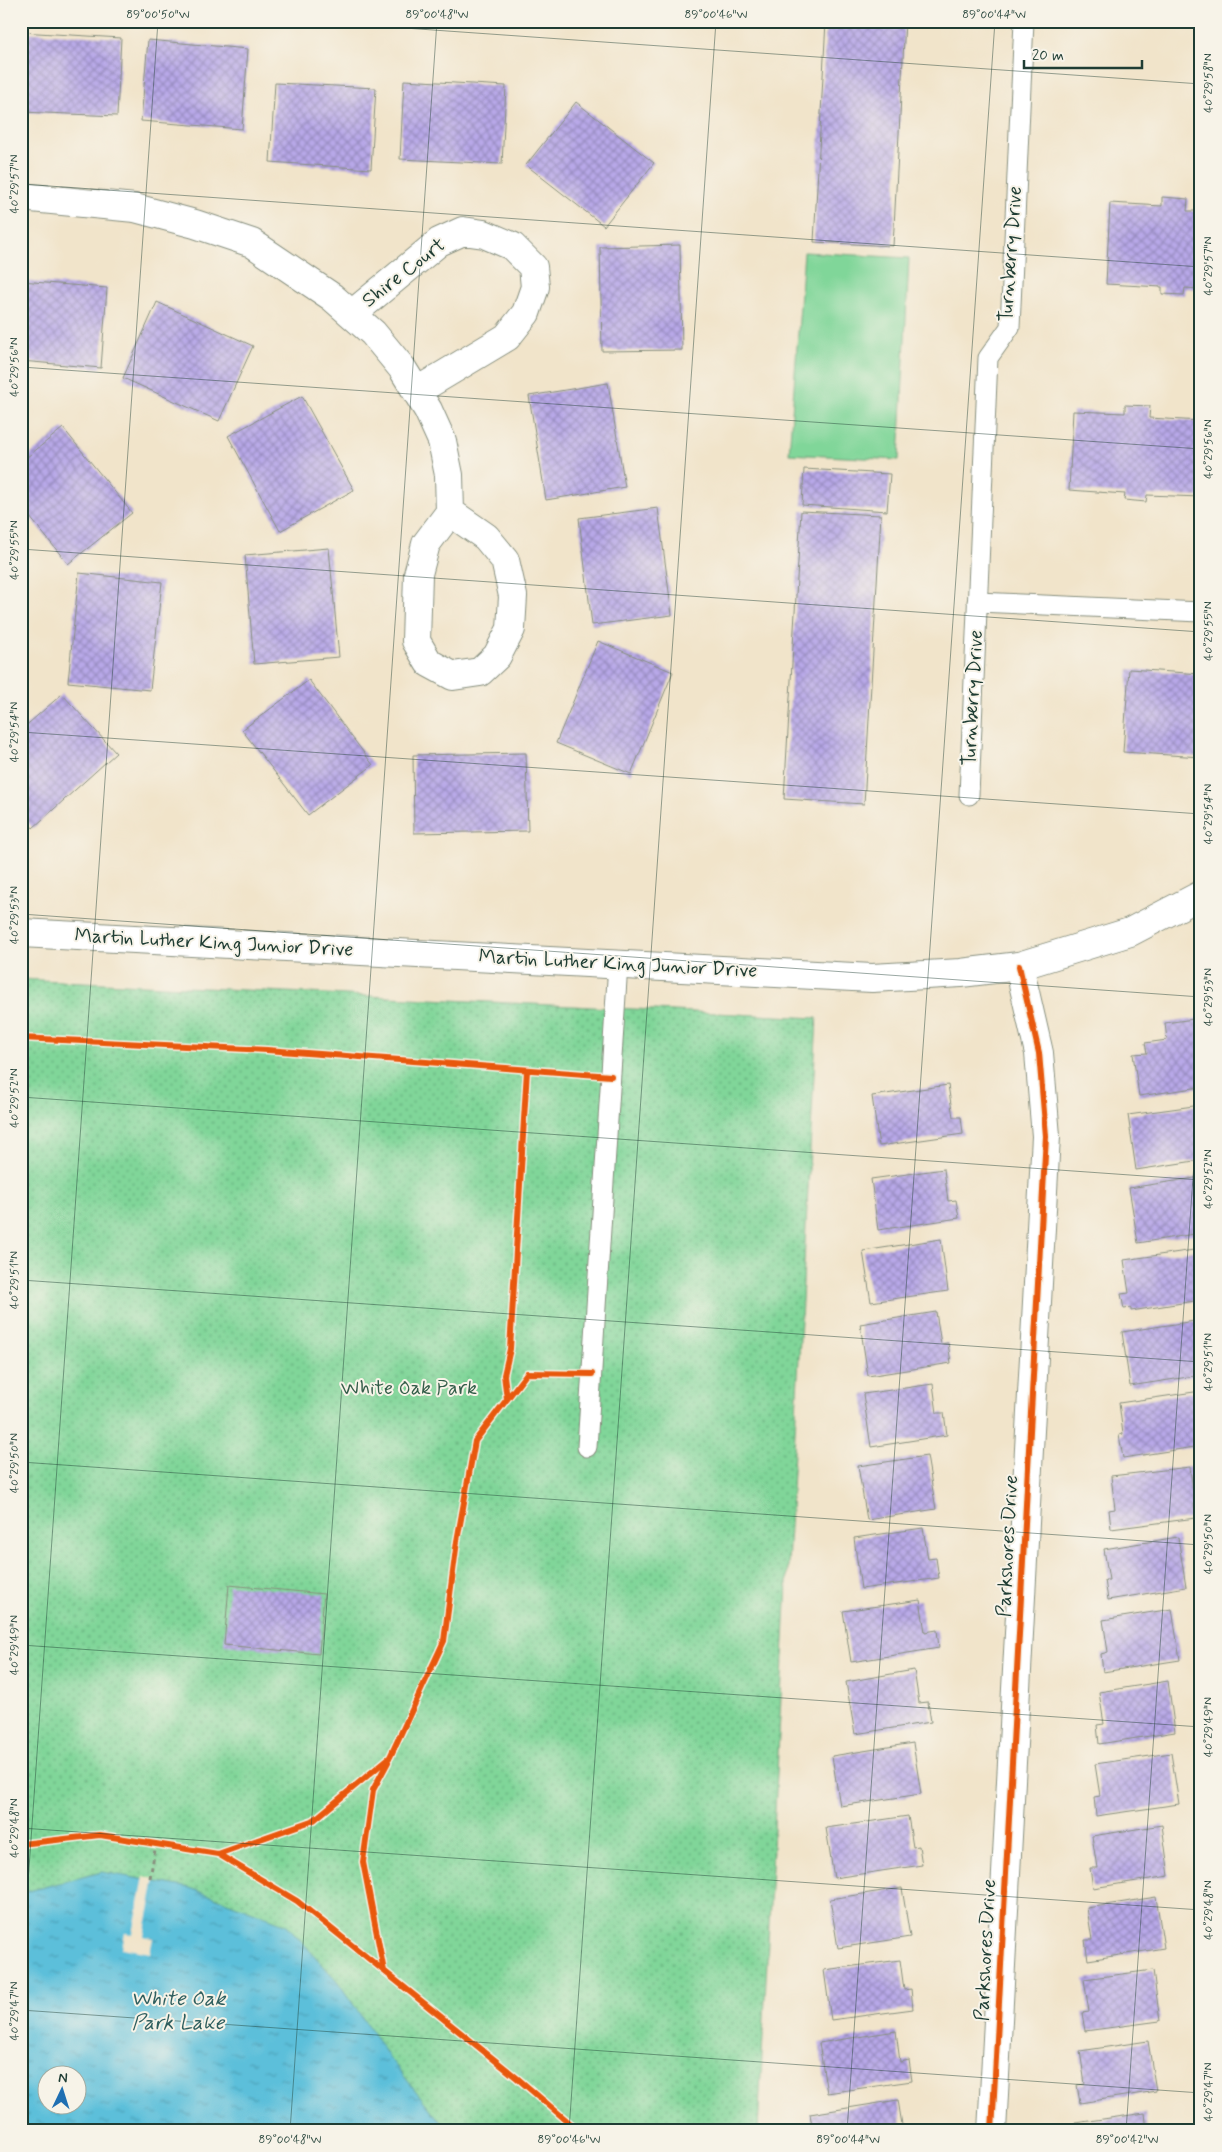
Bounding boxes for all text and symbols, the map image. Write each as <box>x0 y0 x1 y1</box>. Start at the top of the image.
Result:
text: 89°00'50"W <box>126 7 190 23</box>
text: 89°00'48"W <box>406 7 469 23</box>
text: 89°00'46"W <box>685 7 748 23</box>
text: 89°00'44"W <box>962 7 1026 23</box>
scale bar <box>1024 38 1142 70</box>
text: 20 m <box>1032 46 1064 66</box>
text: 40°29'58"N <box>1201 53 1217 113</box>
text: 40°29'57"N <box>7 154 23 214</box>
street label: Turnberry Drive <box>993 185 1029 323</box>
street label: Shire Court <box>357 232 451 314</box>
text: 40°29'57"N <box>1201 236 1217 296</box>
text: 40°29'56"N <box>7 337 23 397</box>
text: 40°29'56"N <box>1201 419 1217 479</box>
text: 40°29'55"N <box>7 520 23 580</box>
text: 40°29'55"N <box>1201 601 1217 661</box>
street label: Turnberry Drive <box>956 629 990 767</box>
text: 40°29'54"N <box>7 702 23 762</box>
text: 40°29'54"N <box>1201 784 1217 844</box>
text: 40°29'53"N <box>7 886 23 944</box>
street label: Martin Luther King Junior Drive <box>74 922 354 964</box>
street label: Martin Luther King Junior Drive <box>478 943 758 985</box>
text: 40°29'53"N <box>1201 968 1217 1026</box>
text: 40°29'52"N <box>7 1068 23 1128</box>
text: 40°29'52"N <box>1201 1149 1217 1209</box>
text: 40°29'51"N <box>7 1251 23 1309</box>
text: 40°29'51"N <box>1201 1333 1217 1391</box>
park label: White Oak Park <box>341 1375 477 1402</box>
text: 40°29'50"N <box>7 1433 23 1493</box>
street label: Parkshores Drive <box>991 1474 1025 1618</box>
text: 40°29'50"N <box>1201 1514 1217 1574</box>
text: 40°29'49"N <box>7 1615 23 1675</box>
text: 40°29'49"N <box>1201 1697 1217 1757</box>
text: 40°29'48"N <box>7 1798 23 1858</box>
street label: Parkshores Drive <box>969 1878 1003 2022</box>
text: 40°29'48"N <box>1201 1880 1217 1940</box>
text: 40°29'47"N <box>7 1982 23 2040</box>
water label: White Oak Park Lake <box>131 1985 227 2037</box>
text: 40°29'47"N <box>1201 2063 1217 2121</box>
north arrow <box>38 2064 88 2114</box>
text: N <box>58 2069 68 2087</box>
text: 89°00'48"W <box>259 2132 322 2148</box>
text: 89°00'46"W <box>538 2132 601 2148</box>
text: 89°00'44"W <box>816 2132 880 2148</box>
text: 89°00'42"W <box>1096 2132 1158 2148</box>

